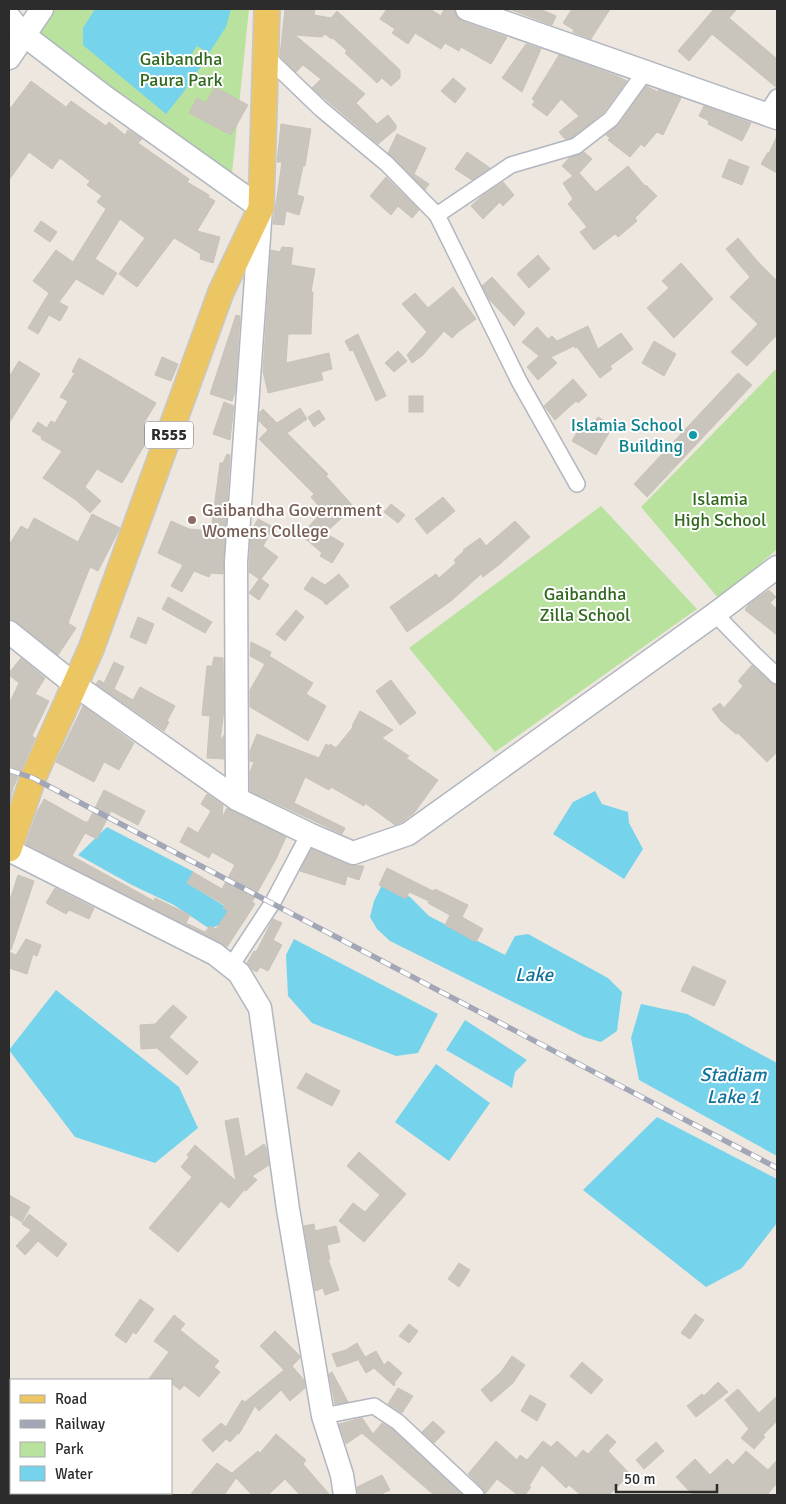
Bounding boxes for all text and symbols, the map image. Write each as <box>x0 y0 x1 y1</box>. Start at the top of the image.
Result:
park label: Gaibandha Paura Park <box>140 48 222 91</box>
place label: Islamia School Building <box>571 414 683 457</box>
road number: R555 <box>145 422 193 448</box>
marker: Islamia School Building <box>687 429 699 441</box>
park label: Islamia High School <box>674 488 766 531</box>
place label: Gaibandha Government Womens College <box>202 499 382 542</box>
marker: Gaibandha Government Womens College <box>186 514 198 526</box>
park label: Gaibandha Zilla School <box>540 583 630 626</box>
water label: Lake <box>515 963 554 987</box>
water label: Stadiam Lake 1 <box>700 1063 767 1109</box>
legend <box>10 1379 172 1494</box>
text: Road <box>55 1390 87 1408</box>
text: Railway <box>55 1415 105 1433</box>
text: Park <box>55 1440 84 1458</box>
scale bar <box>616 1462 717 1494</box>
text: Water <box>55 1465 93 1483</box>
text: 50 m <box>624 1470 655 1488</box>

